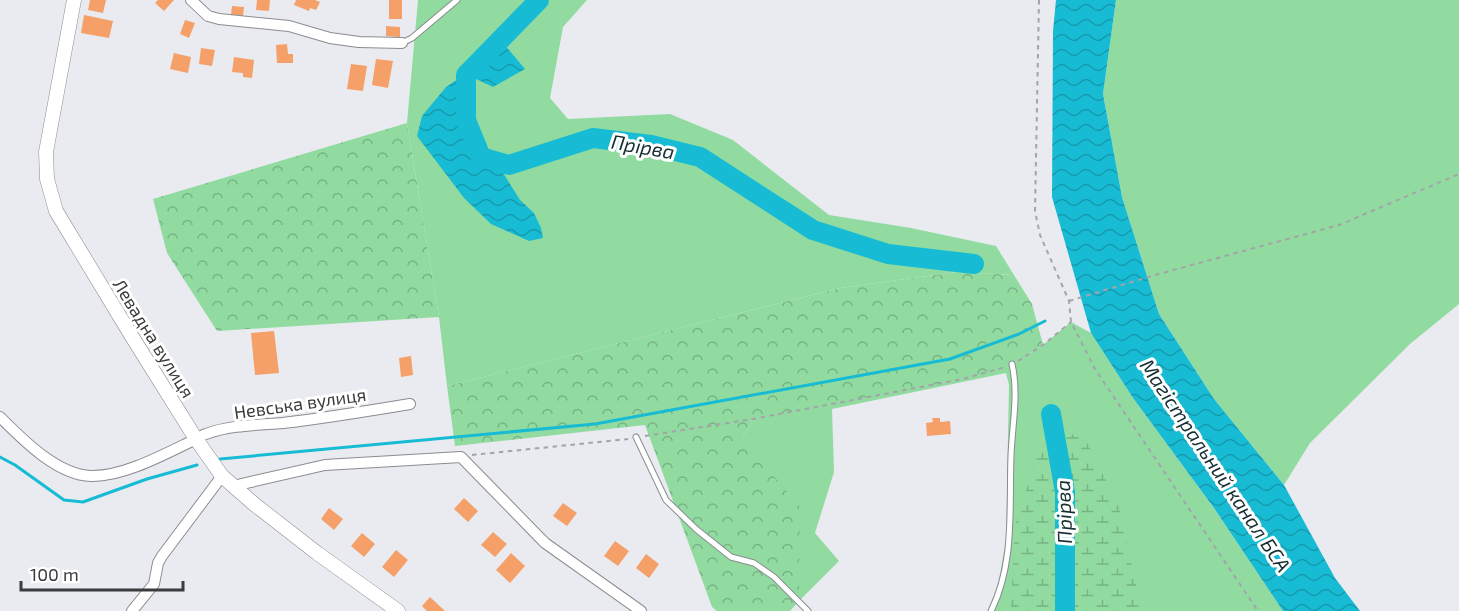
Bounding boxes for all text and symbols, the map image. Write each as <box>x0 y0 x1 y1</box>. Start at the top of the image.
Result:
water label: Прірва <box>609 129 677 163</box>
street label: Левадна вулиця <box>109 274 199 402</box>
water label: Магістральний канал БСА <box>1136 354 1296 576</box>
street label: Невська вулиця <box>232 383 368 423</box>
water label: Прірва <box>1050 480 1076 544</box>
scale bar <box>21 554 183 592</box>
text: 100 m <box>30 563 79 585</box>

